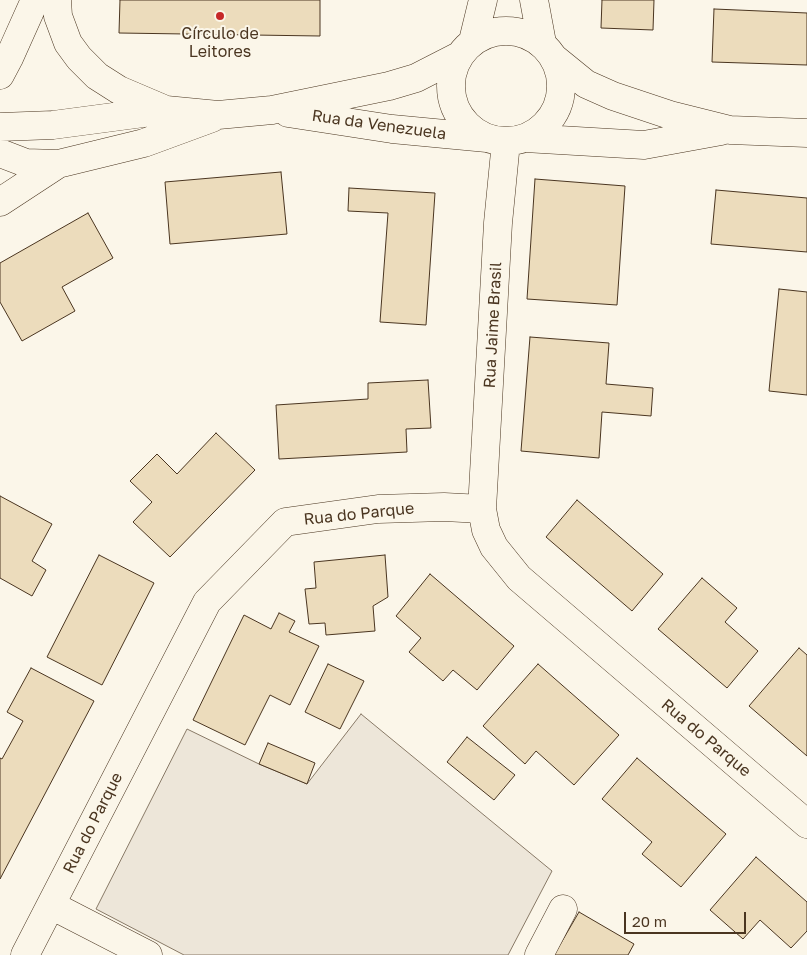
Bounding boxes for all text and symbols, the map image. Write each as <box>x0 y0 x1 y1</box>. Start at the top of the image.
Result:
marker: Círculo de Leitores <box>214 10 226 22</box>
place label: Círculo de Leitores <box>181 24 259 62</box>
street label: Rua da Venezuela <box>311 106 447 144</box>
street label: Rua Jaime Brasil <box>480 261 506 389</box>
street label: Rua do Parque <box>303 499 415 529</box>
street label: Rua do Parque <box>657 695 755 781</box>
street label: Rua do Parque <box>59 769 127 877</box>
scale bar <box>627 902 750 934</box>
text: 20 m <box>632 912 667 930</box>

